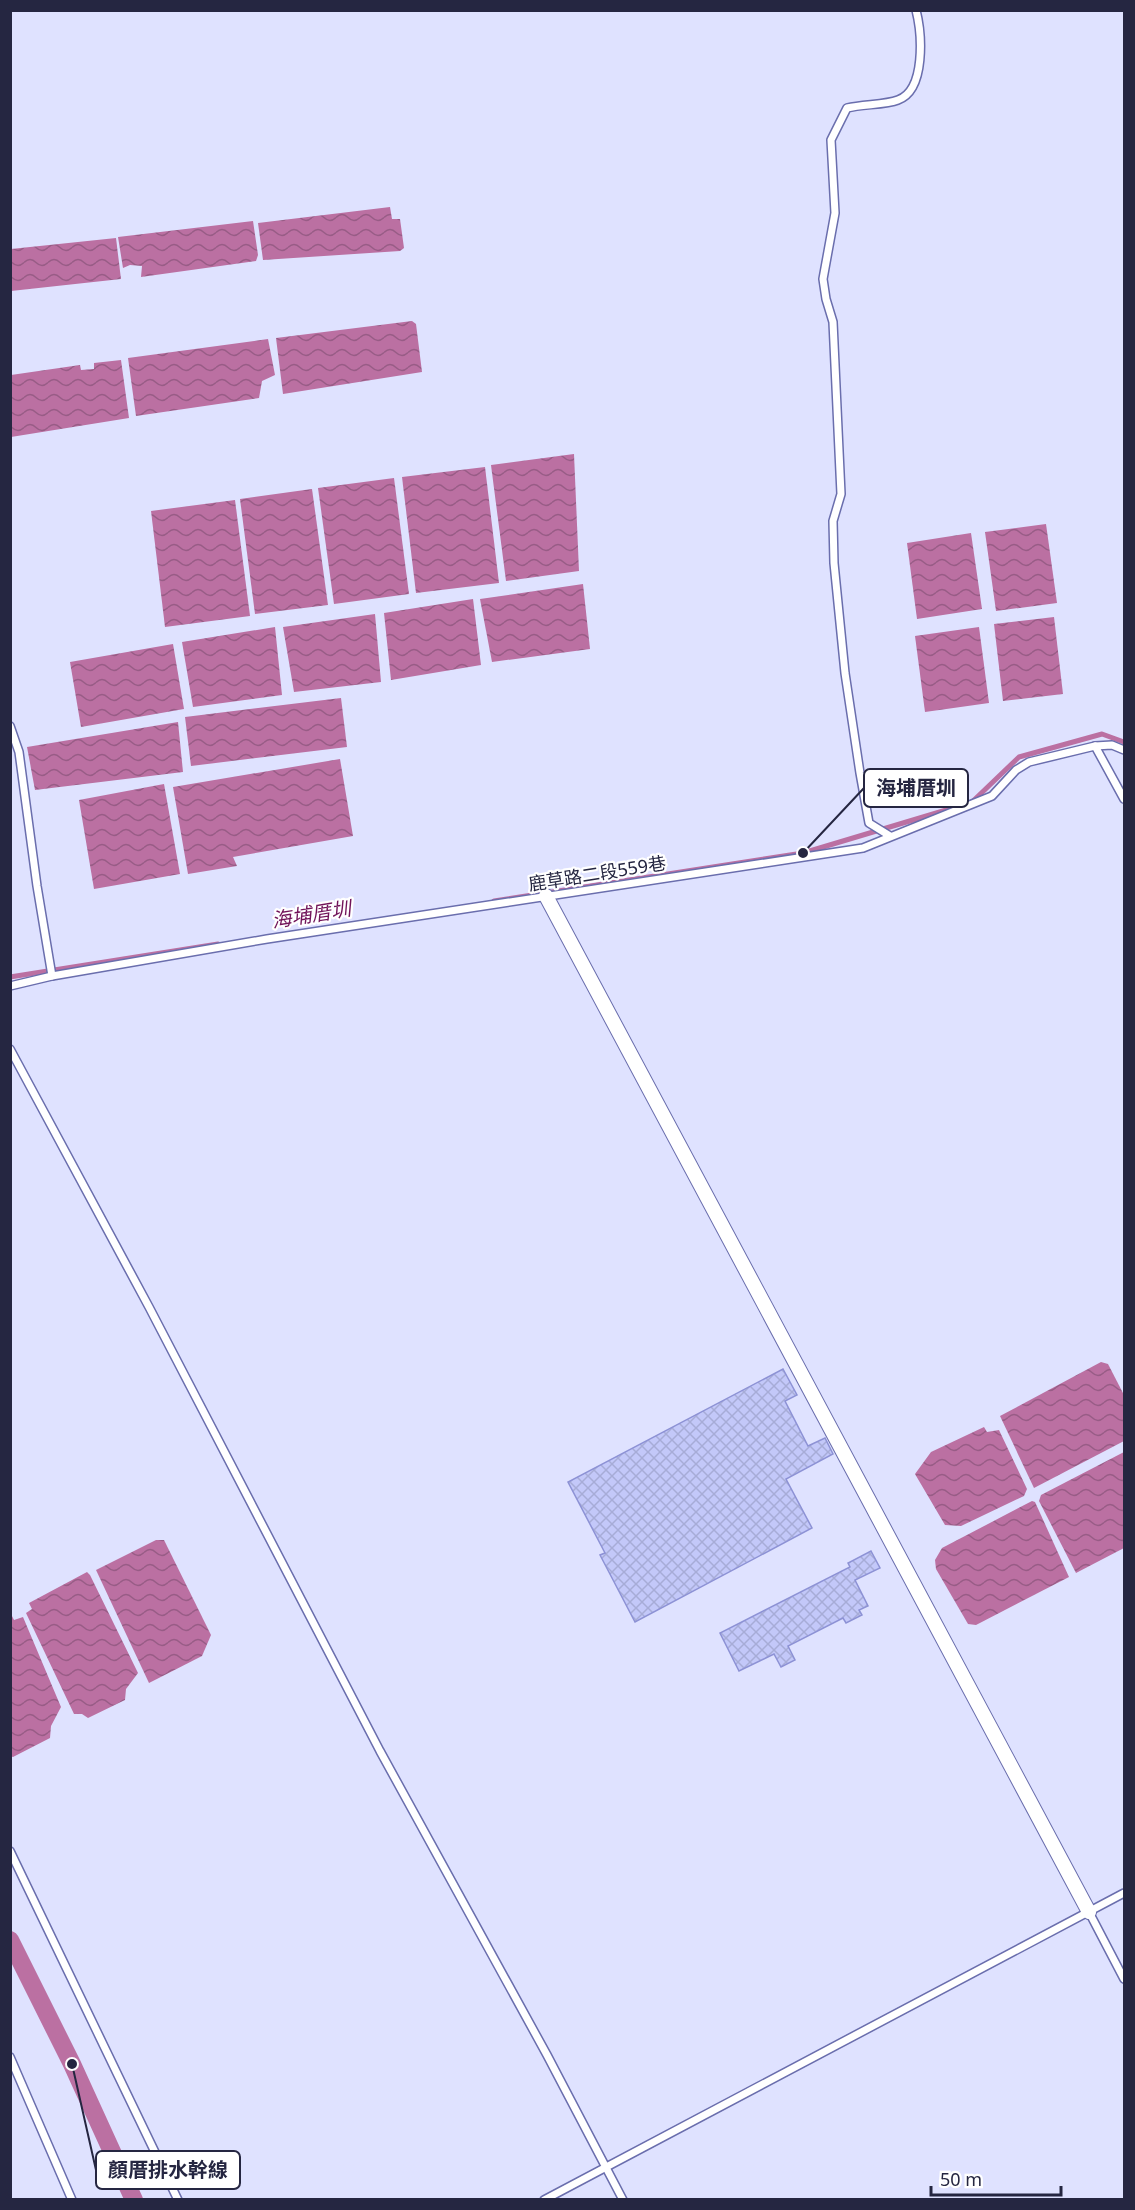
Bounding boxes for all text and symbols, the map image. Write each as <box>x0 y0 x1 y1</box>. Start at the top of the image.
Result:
callout: 海埔厝圳 <box>864 769 968 807</box>
text: 海埔厝圳 <box>876 774 956 801</box>
street label: 鹿草路二段559巷 <box>527 850 667 896</box>
water label: 海埔厝圳 <box>269 894 356 934</box>
callout: 顏厝排水幹線 <box>96 2151 240 2189</box>
text: 顏厝排水幹線 <box>108 2156 228 2183</box>
scale bar <box>931 2159 1062 2197</box>
text: 50 m <box>940 2167 982 2191</box>

